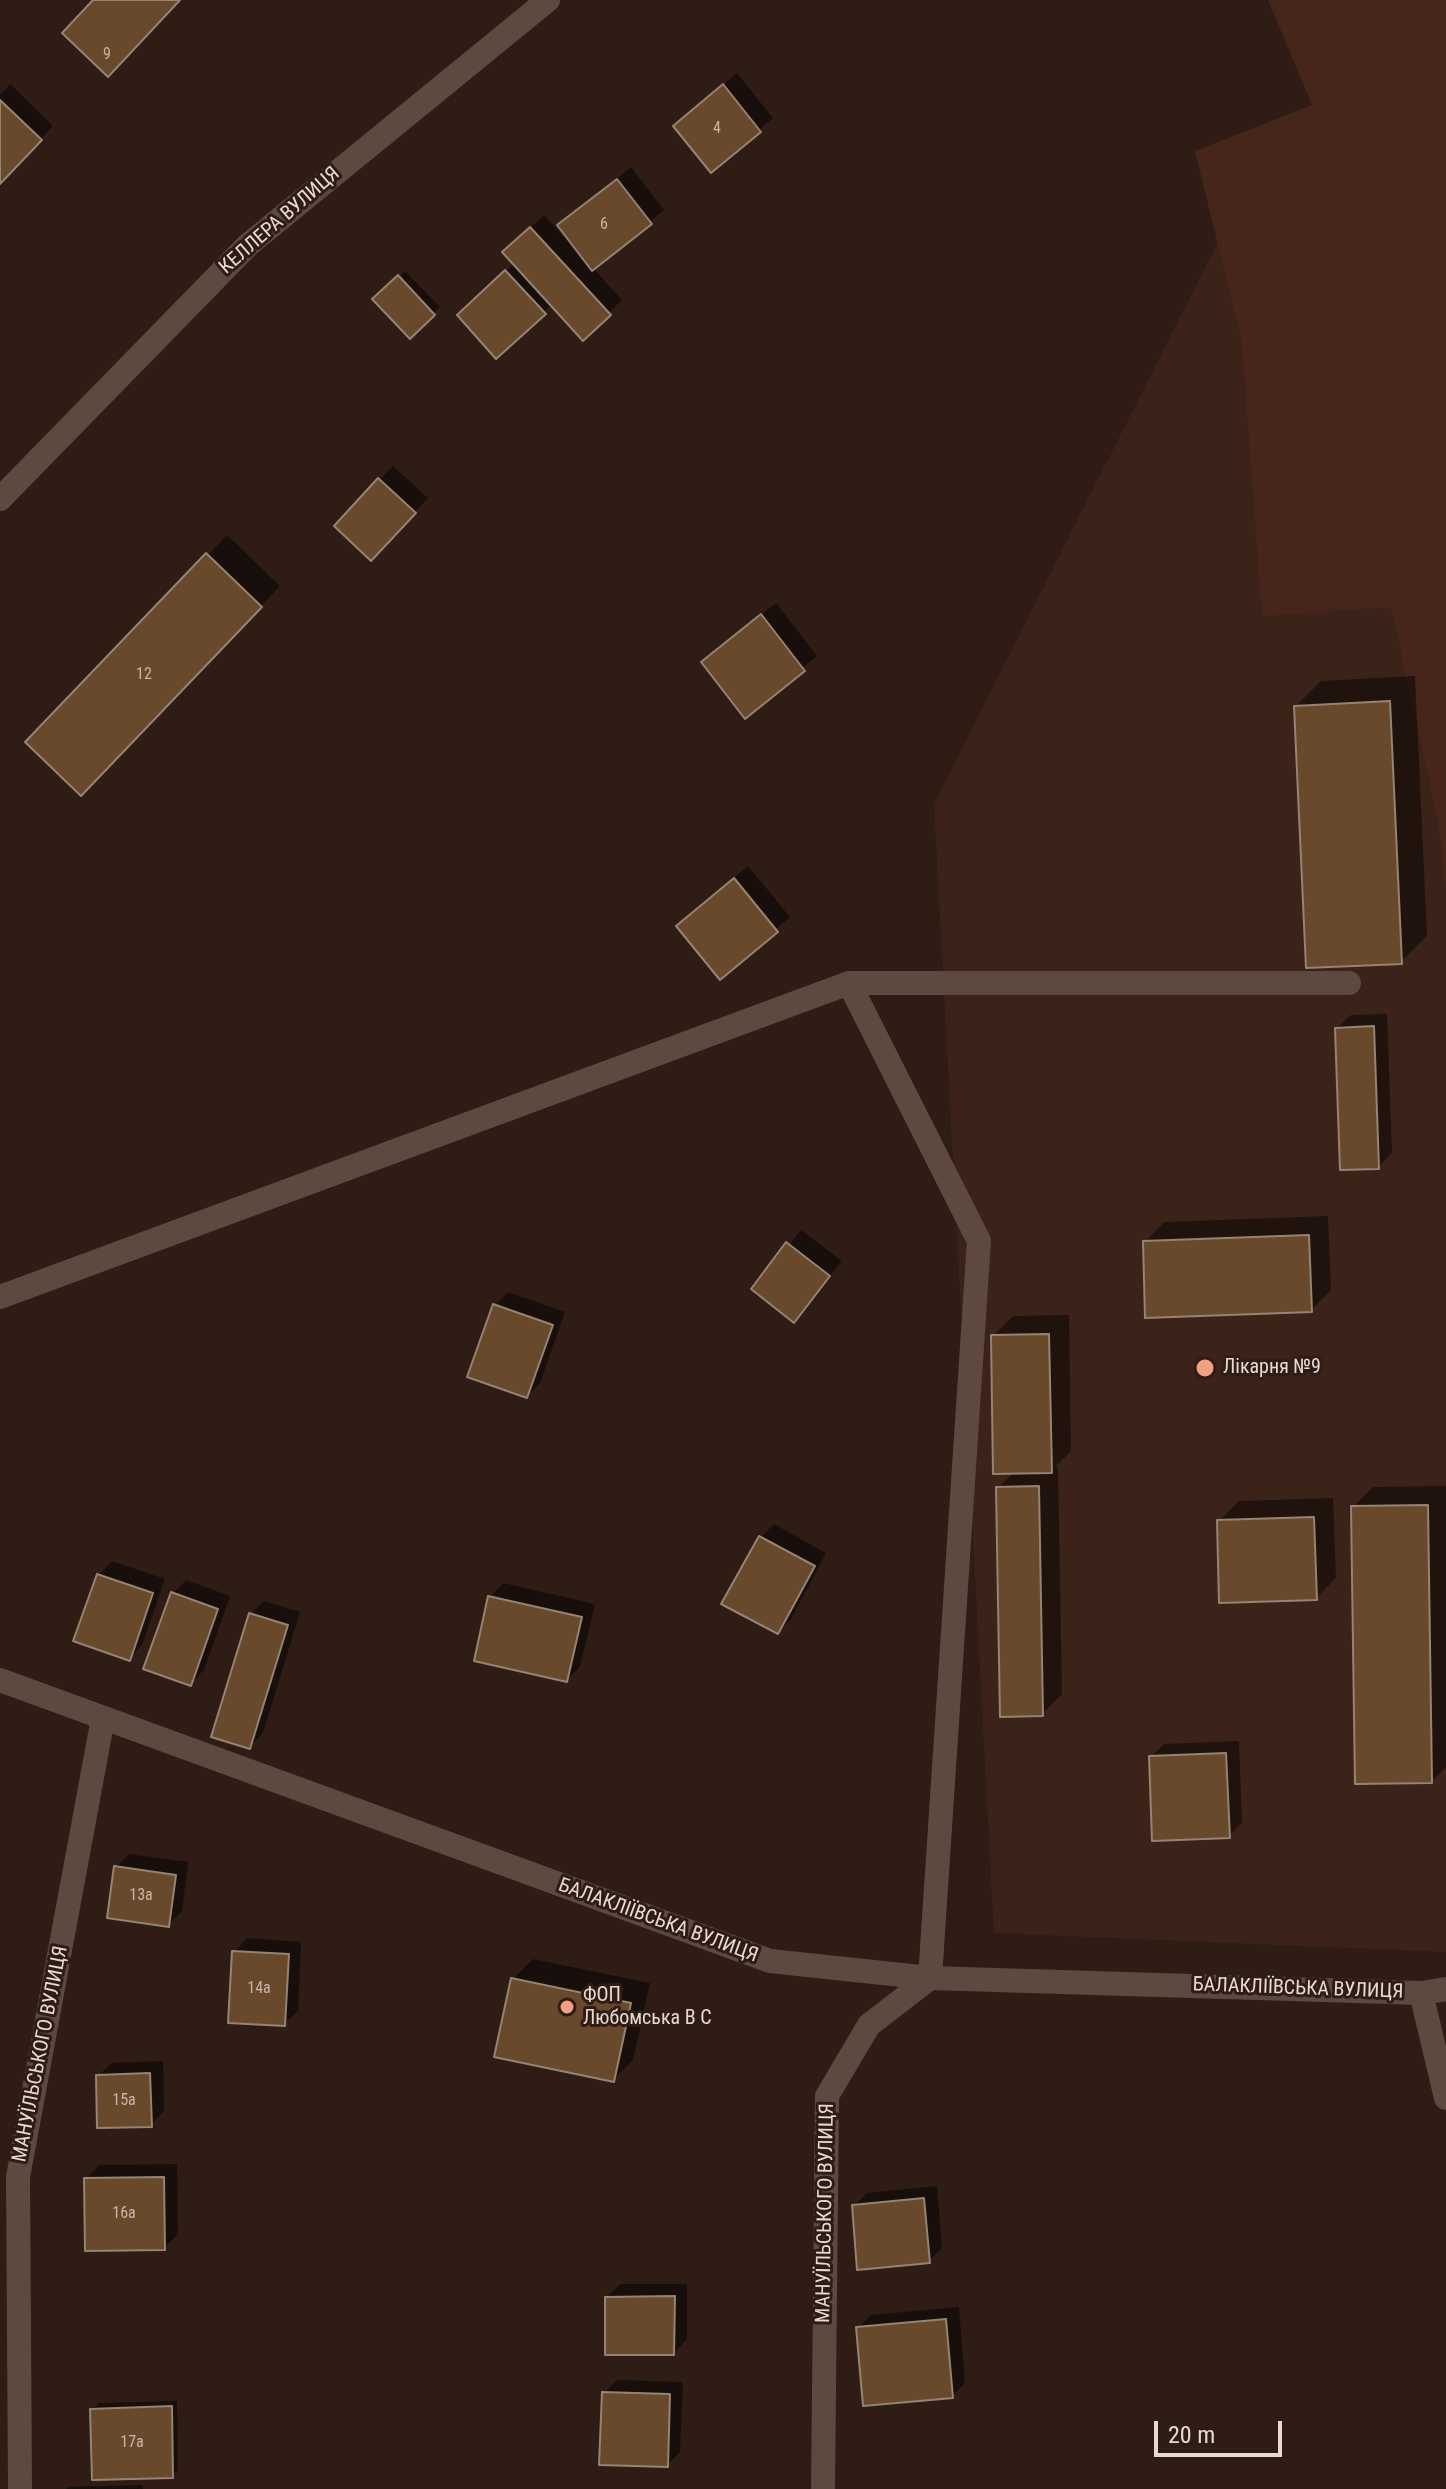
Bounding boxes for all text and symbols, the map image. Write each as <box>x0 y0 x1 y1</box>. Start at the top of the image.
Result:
house number: 9 <box>103 45 111 65</box>
house number: 4 <box>713 119 721 139</box>
street label: КЕЛЛЕРА ВУЛИЦЯ <box>215 162 345 280</box>
house number: 6 <box>600 215 608 235</box>
house number: 12 <box>136 665 152 685</box>
place label: Лікарня №9 <box>1223 1356 1321 1380</box>
marker: Лікарня №9 <box>1194 1357 1216 1379</box>
street label: БАЛАКЛІЇВСЬКА ВУЛИЦЯ <box>555 1874 761 1968</box>
house number: 13а <box>129 1886 153 1906</box>
street label: МАНУЇЛЬСЬКОГО ВУЛИЦЯ <box>8 1944 74 2164</box>
street label: БАЛАКЛІЇВСЬКА ВУЛИЦЯ <box>1192 1973 1404 2005</box>
house number: 14а <box>247 1979 271 1999</box>
place label: ФОП Любомська В С <box>583 1984 712 2031</box>
marker: ФОП Любомська В С <box>558 1998 576 2016</box>
house number: 15а <box>112 2091 136 2111</box>
street label: МАНУЇЛЬСЬКОГО ВУЛИЦЯ <box>812 2103 840 2323</box>
house number: 16а <box>112 2204 136 2224</box>
scale bar <box>1158 2405 1286 2455</box>
text: 20 m <box>1168 2421 1215 2449</box>
house number: 17а <box>120 2433 144 2453</box>

